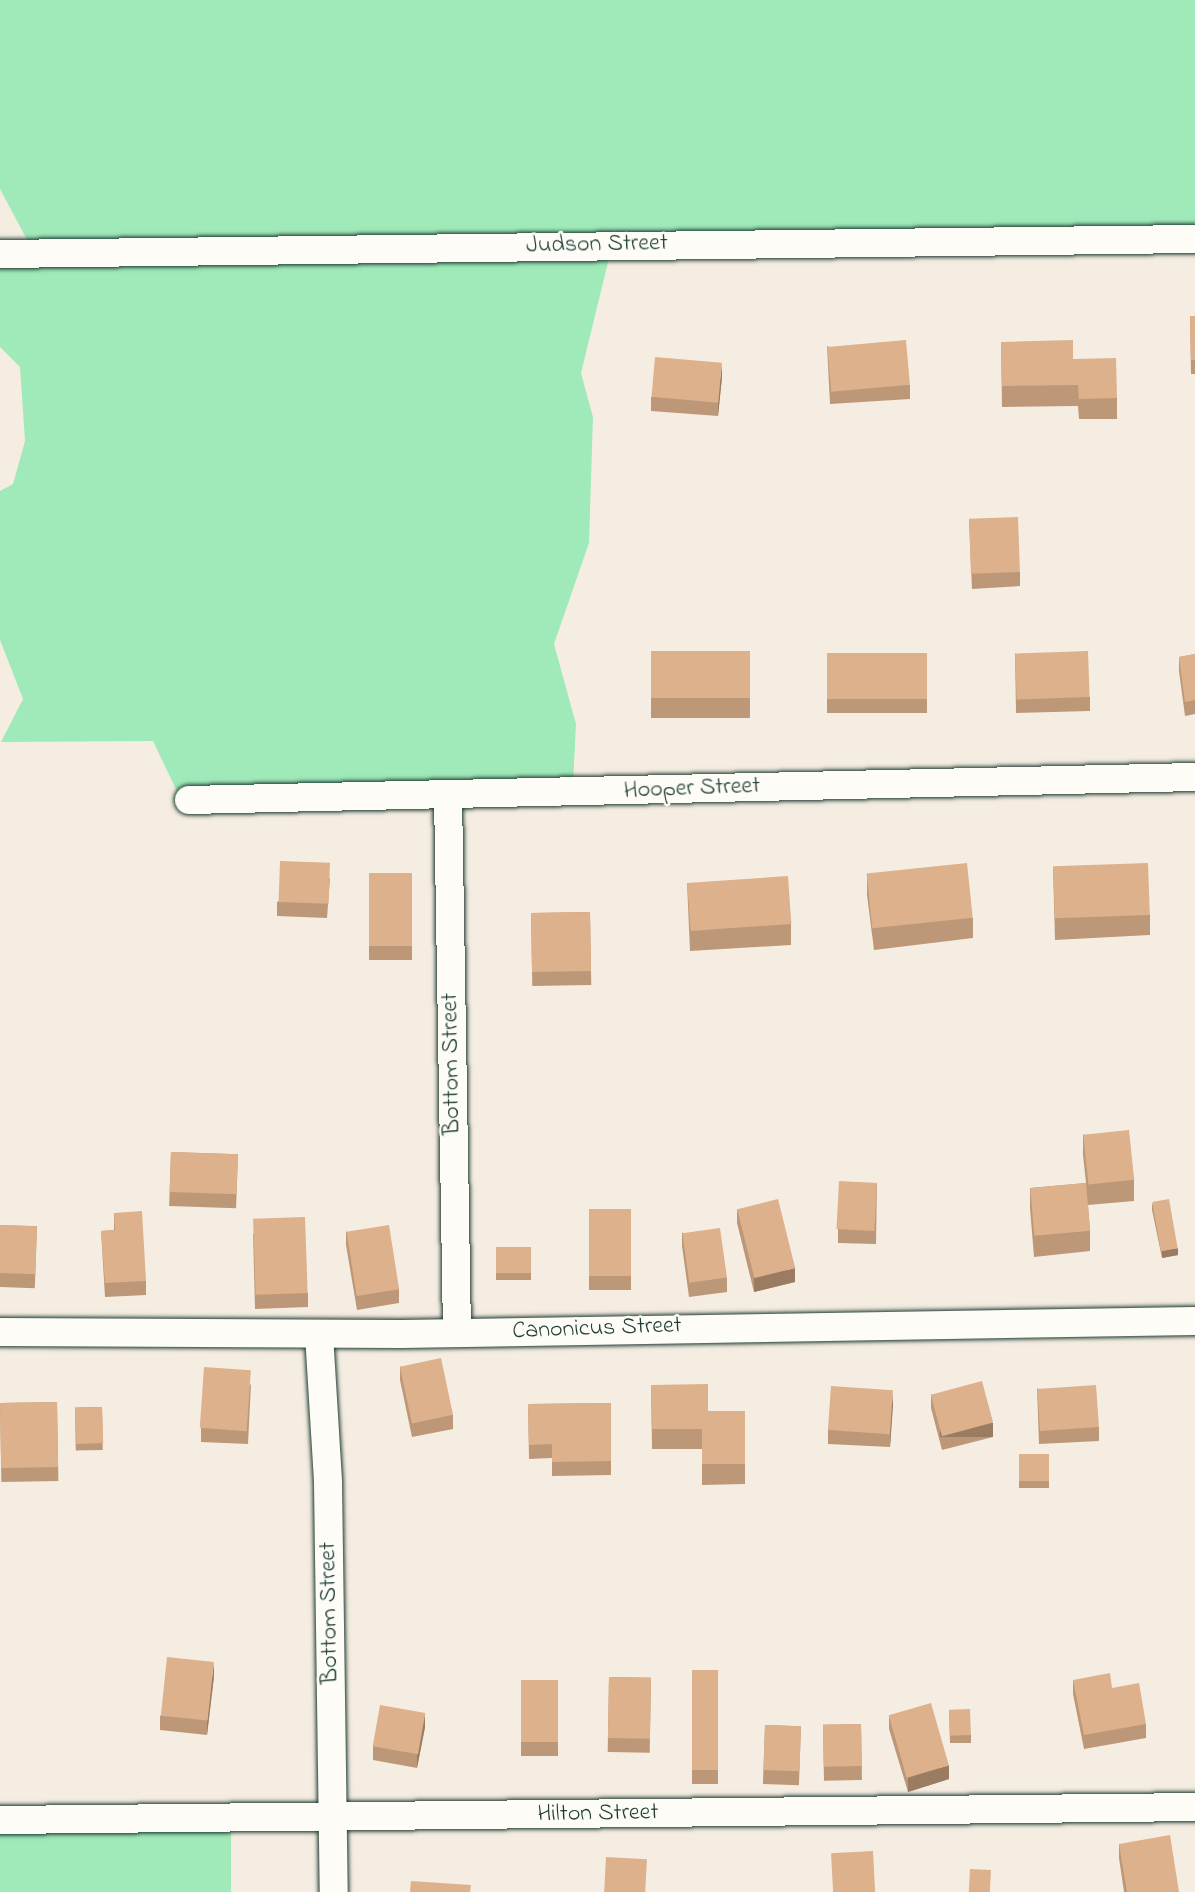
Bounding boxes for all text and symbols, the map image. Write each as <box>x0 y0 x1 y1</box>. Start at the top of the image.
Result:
street label: Judson Street <box>526 229 668 261</box>
street label: Hooper Street <box>623 772 761 806</box>
street label: Bottom Street <box>436 993 468 1135</box>
street label: Canonicus Street <box>512 1312 682 1346</box>
street label: Bottom Street <box>314 1542 346 1684</box>
street label: Hilton Street <box>537 1799 659 1829</box>

